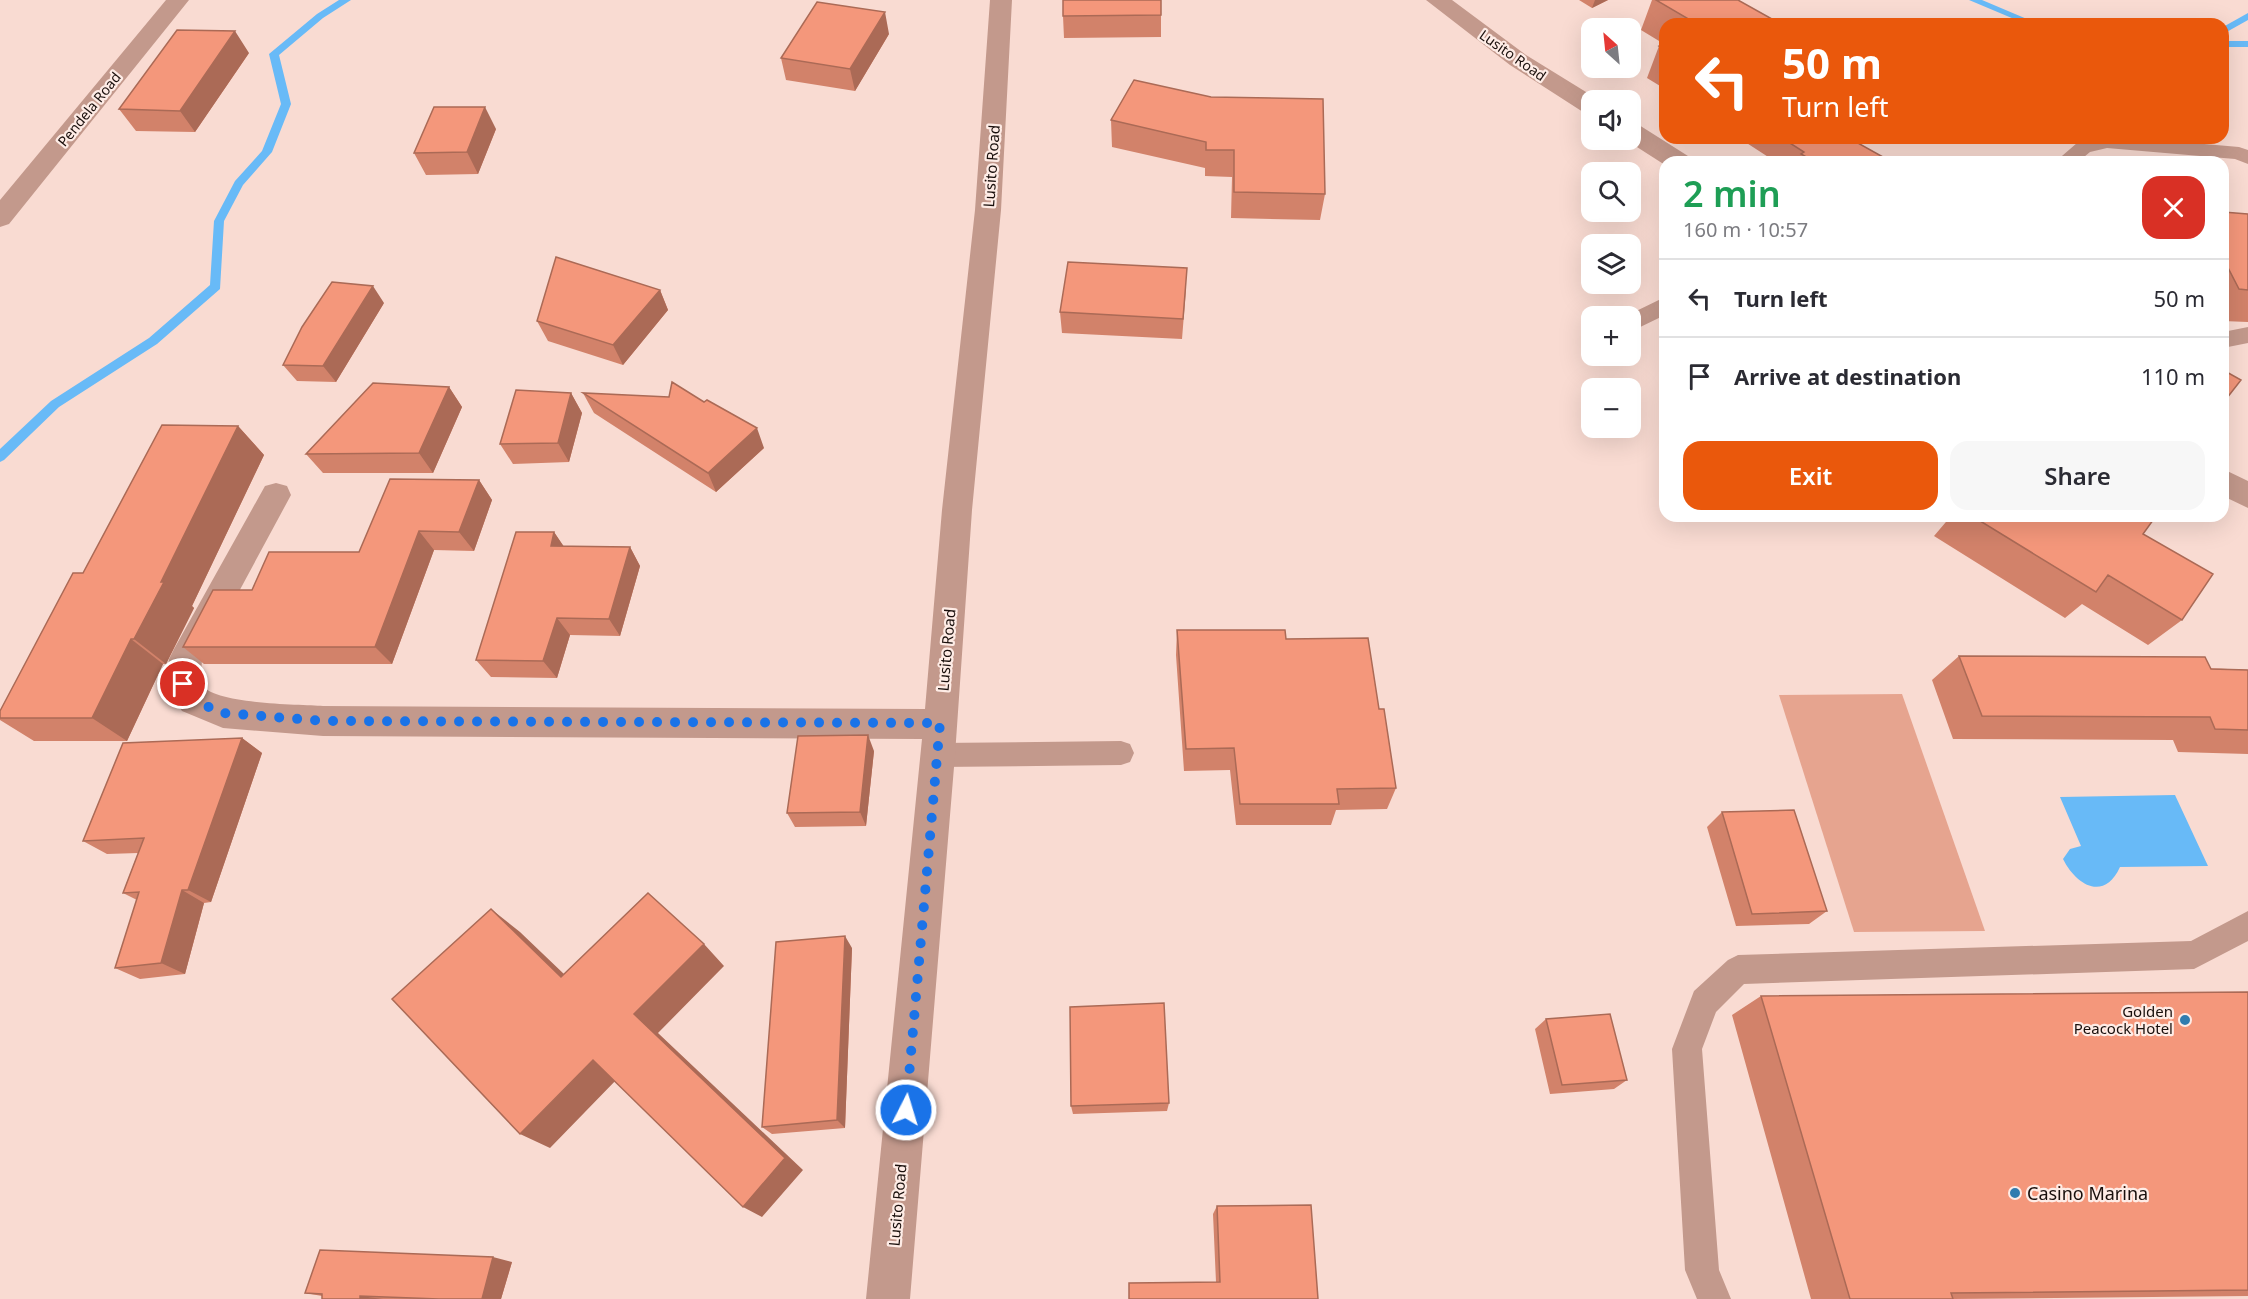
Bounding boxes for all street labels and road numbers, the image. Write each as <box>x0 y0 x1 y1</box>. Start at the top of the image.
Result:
street label: Lusito Road <box>1476 25 1550 85</box>
street label: Pendela Road <box>53 68 125 150</box>
street label: Lusito Road <box>978 124 1004 208</box>
street label: Lusito Road <box>932 608 960 692</box>
street label: Lusito Road <box>883 1163 911 1247</box>

